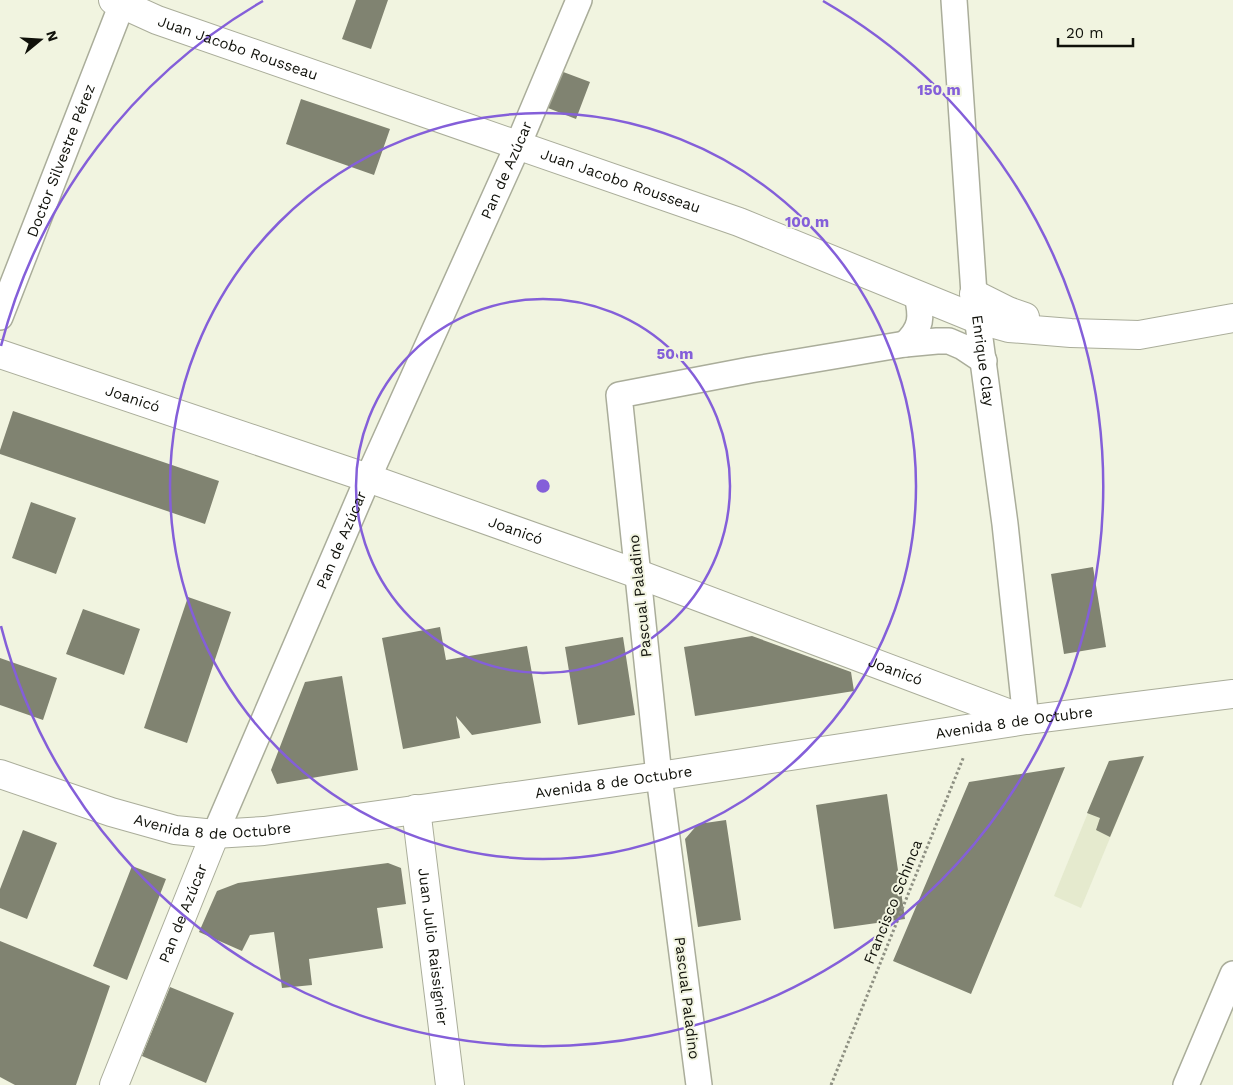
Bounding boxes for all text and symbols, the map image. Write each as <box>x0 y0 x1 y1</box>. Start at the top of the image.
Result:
street label: Juan Jacobo Rousseau <box>156 12 320 84</box>
north arrow <box>15 15 65 65</box>
scale bar <box>1058 15 1133 47</box>
text: 20 m <box>1066 24 1104 42</box>
text: N <box>43 29 62 43</box>
street label: Doctor Silvestre Pérez <box>23 81 99 240</box>
text: 150 m <box>917 81 961 99</box>
street label: Pan de Azúcar <box>477 119 536 222</box>
street label: Juan Jacobo Rousseau <box>538 145 703 217</box>
text: 100 m <box>785 213 829 231</box>
street label: Enrique Clay <box>968 314 998 408</box>
text: 50 m <box>657 345 693 363</box>
street label: Joanicó <box>103 381 162 416</box>
centre of rings <box>534 477 552 495</box>
street label: Pan de Azúcar <box>312 488 370 592</box>
street label: Joanicó <box>486 513 545 548</box>
street label: Pascual Paladino <box>625 534 655 658</box>
street label: Joanicó <box>866 652 925 689</box>
street label: Avenida 8 de Octubre <box>934 703 1094 743</box>
street label: Avenida 8 de Octubre <box>534 762 693 802</box>
street label: Avenida 8 de Octubre <box>132 810 292 843</box>
street label: Francisco Schinca <box>860 837 926 967</box>
street label: Pan de Azúcar <box>155 861 211 965</box>
street label: Juan Julio Raissignier <box>414 867 452 1027</box>
street label: Pascual Paladino <box>671 936 703 1060</box>

